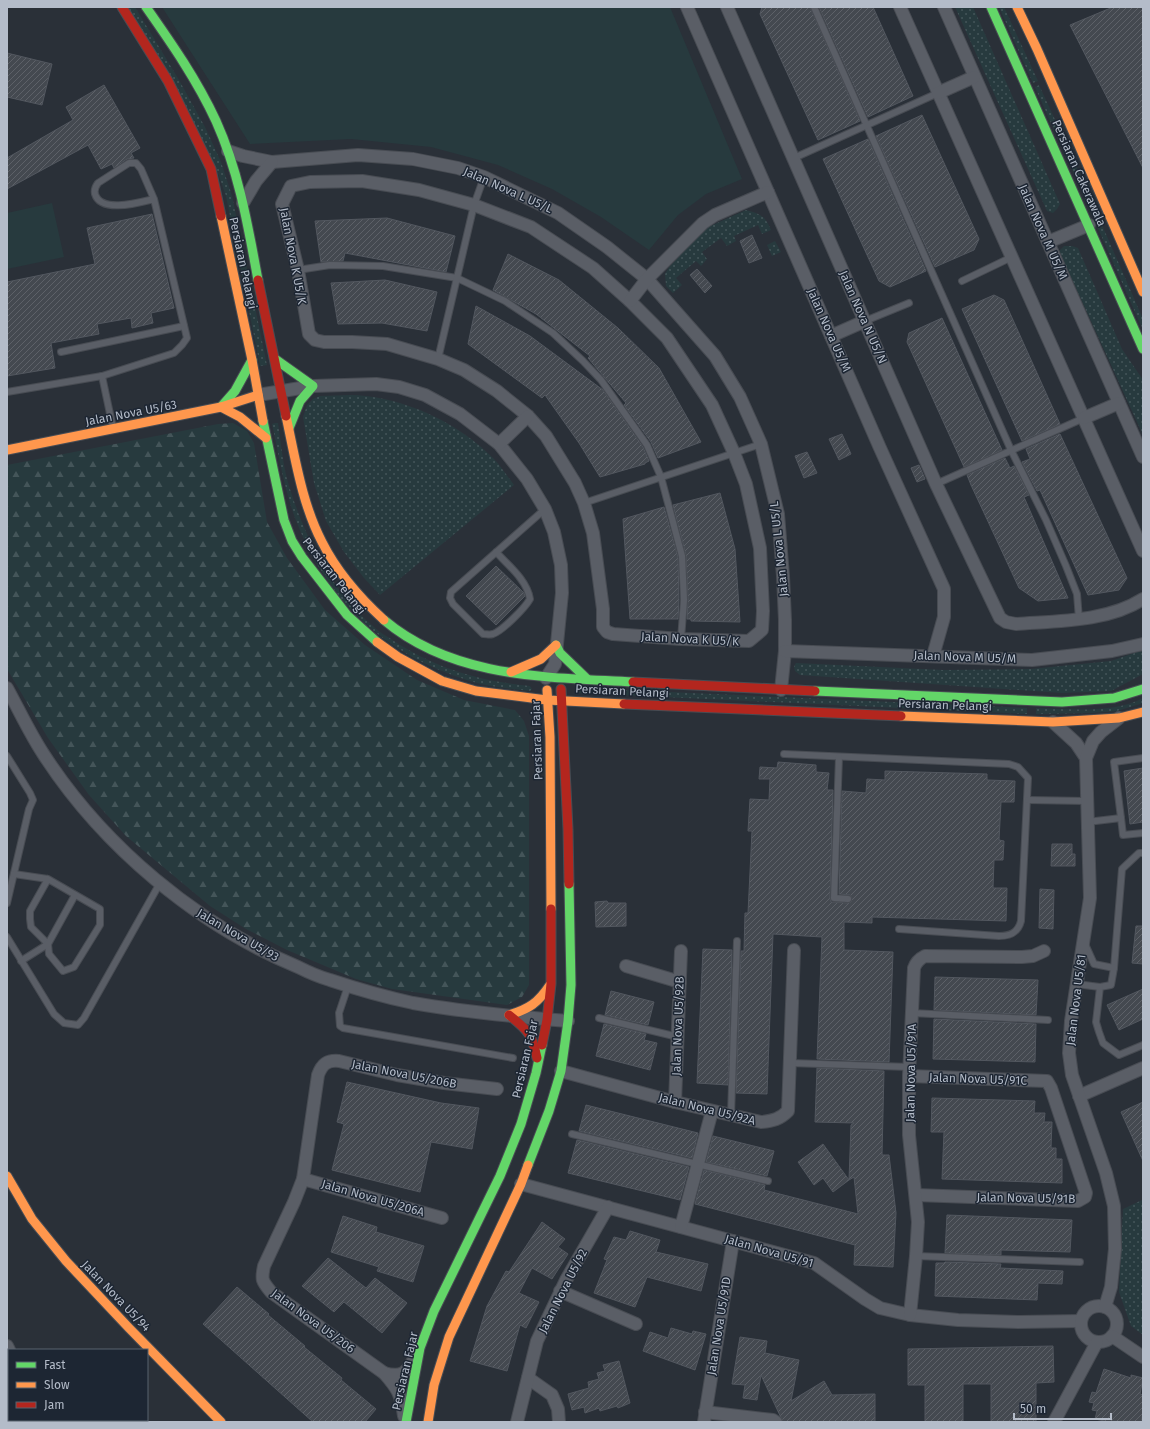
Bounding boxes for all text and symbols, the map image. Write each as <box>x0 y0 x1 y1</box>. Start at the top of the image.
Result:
street label: Persiaran Cakerawala <box>1049 117 1109 229</box>
street label: Jalan Nova L U5/L <box>461 164 555 216</box>
street label: Jalan Nova M U5/M <box>1016 182 1070 282</box>
street label: Jalan Nova K U5/K <box>277 207 309 306</box>
street label: Persiaran Pelangi <box>226 216 260 310</box>
street label: Jalan Nova N U5/N <box>836 268 890 366</box>
street label: Jalan Nova U5/M <box>804 286 854 374</box>
street label: Jalan Nova U5/63 <box>84 397 178 429</box>
street label: Jalan Nova L U5/L <box>767 501 791 597</box>
street label: Persiaran Pelangi <box>300 535 368 617</box>
street label: Jalan Nova K U5/K <box>641 629 740 649</box>
street label: Jalan Nova M U5/M <box>913 648 1017 666</box>
street label: Persiaran Pelangi <box>575 682 669 700</box>
street label: Persiaran Pelangi <box>898 696 992 714</box>
street label: Persiaran Fajar <box>529 699 545 780</box>
street label: Jalan Nova U5/93 <box>195 906 282 964</box>
street label: Jalan Nova U5/81 <box>1063 954 1089 1046</box>
street label: Jalan Nova U5/92B <box>669 976 687 1076</box>
street label: Persiaran Fajar <box>509 1018 541 1100</box>
street label: Jalan Nova U5/91A <box>903 1024 919 1122</box>
street label: Jalan Nova U5/206B <box>350 1057 458 1091</box>
street label: Jalan Nova U5/91C <box>929 1070 1028 1088</box>
street label: Jalan Nova U5/92A <box>657 1090 757 1128</box>
street label: Jalan Nova U5/206A <box>320 1177 426 1219</box>
street label: Jalan Nova U5/91B <box>976 1190 1076 1206</box>
street label: Jalan Nova U5/91 <box>723 1232 815 1270</box>
street label: Jalan Nova U5/92 <box>536 1247 590 1335</box>
street label: Jalan Nova U5/94 <box>79 1258 154 1335</box>
street label: Jalan Nova U5/91D <box>704 1276 734 1376</box>
street label: Jalan Nova U5/206 <box>269 1286 357 1356</box>
street label: Persiaran Fajar <box>389 1330 421 1412</box>
legend <box>8 1349 148 1421</box>
text: Fast <box>44 1358 66 1372</box>
text: Slow <box>44 1378 70 1392</box>
scale bar <box>1014 1395 1111 1421</box>
text: Jam <box>44 1398 64 1412</box>
text: 50 m <box>1020 1402 1046 1416</box>

